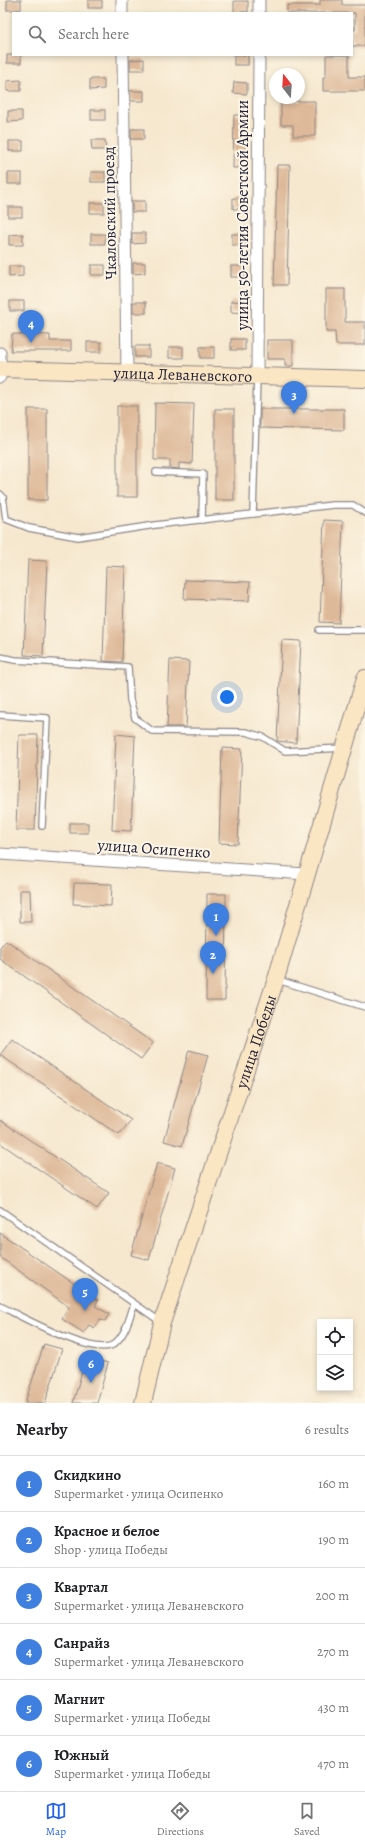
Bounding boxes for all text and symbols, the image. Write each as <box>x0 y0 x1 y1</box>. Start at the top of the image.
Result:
search box <box>12 12 353 56</box>
icon: search <box>26 23 48 45</box>
text: Search here <box>58 24 129 44</box>
north arrow <box>269 68 305 104</box>
street label: улица 50-летия Советской Армии <box>232 100 254 331</box>
street label: Чкаловский проезд <box>98 146 122 280</box>
pin: 4 <box>18 310 44 343</box>
street label: улица Леваневского <box>112 362 252 388</box>
pin: 3 <box>281 381 307 414</box>
your location <box>217 687 237 707</box>
street label: улица Осипенко <box>96 834 211 864</box>
pin: 1 <box>203 903 229 936</box>
pin: 2 <box>200 941 226 974</box>
street label: улица Победы <box>230 992 282 1092</box>
pin: 5 <box>72 1278 98 1311</box>
map controls <box>317 1319 353 1391</box>
button: locate <box>317 1319 353 1355</box>
pin: 6 <box>78 1350 104 1383</box>
button: layers <box>317 1355 353 1391</box>
text: Nearby <box>16 1418 67 1441</box>
text: 6 results <box>305 1421 349 1438</box>
text: Скидкино <box>54 1465 121 1485</box>
text: 1 <box>27 1475 31 1492</box>
text: 160 m <box>318 1475 349 1492</box>
text: Supermarket · улица Осипенко <box>54 1485 223 1502</box>
text: Красное и белое <box>54 1521 160 1541</box>
text: 2 <box>26 1531 32 1548</box>
text: 190 m <box>318 1531 349 1548</box>
text: Shop · улица Победы <box>54 1541 168 1558</box>
text: Квартал <box>54 1577 108 1597</box>
text: 3 <box>26 1587 32 1604</box>
text: 200 m <box>316 1587 349 1604</box>
text: Supermarket · улица Леваневского <box>54 1597 244 1614</box>
text: Санрайз <box>54 1633 110 1653</box>
text: 4 <box>26 1643 32 1660</box>
text: 270 m <box>317 1643 349 1660</box>
text: Supermarket · улица Леваневского <box>54 1653 244 1670</box>
text: Магнит <box>54 1689 105 1709</box>
text: 5 <box>26 1699 32 1716</box>
text: 430 m <box>317 1699 349 1716</box>
text: Supermarket · улица Победы <box>54 1709 211 1726</box>
text: Южный <box>54 1745 109 1765</box>
text: 6 <box>26 1755 32 1772</box>
text: 470 m <box>317 1755 349 1772</box>
text: Supermarket · улица Победы <box>54 1765 211 1782</box>
tab: Map <box>45 1800 67 1839</box>
tab: Directions <box>157 1800 204 1839</box>
tab: Saved <box>294 1800 320 1839</box>

